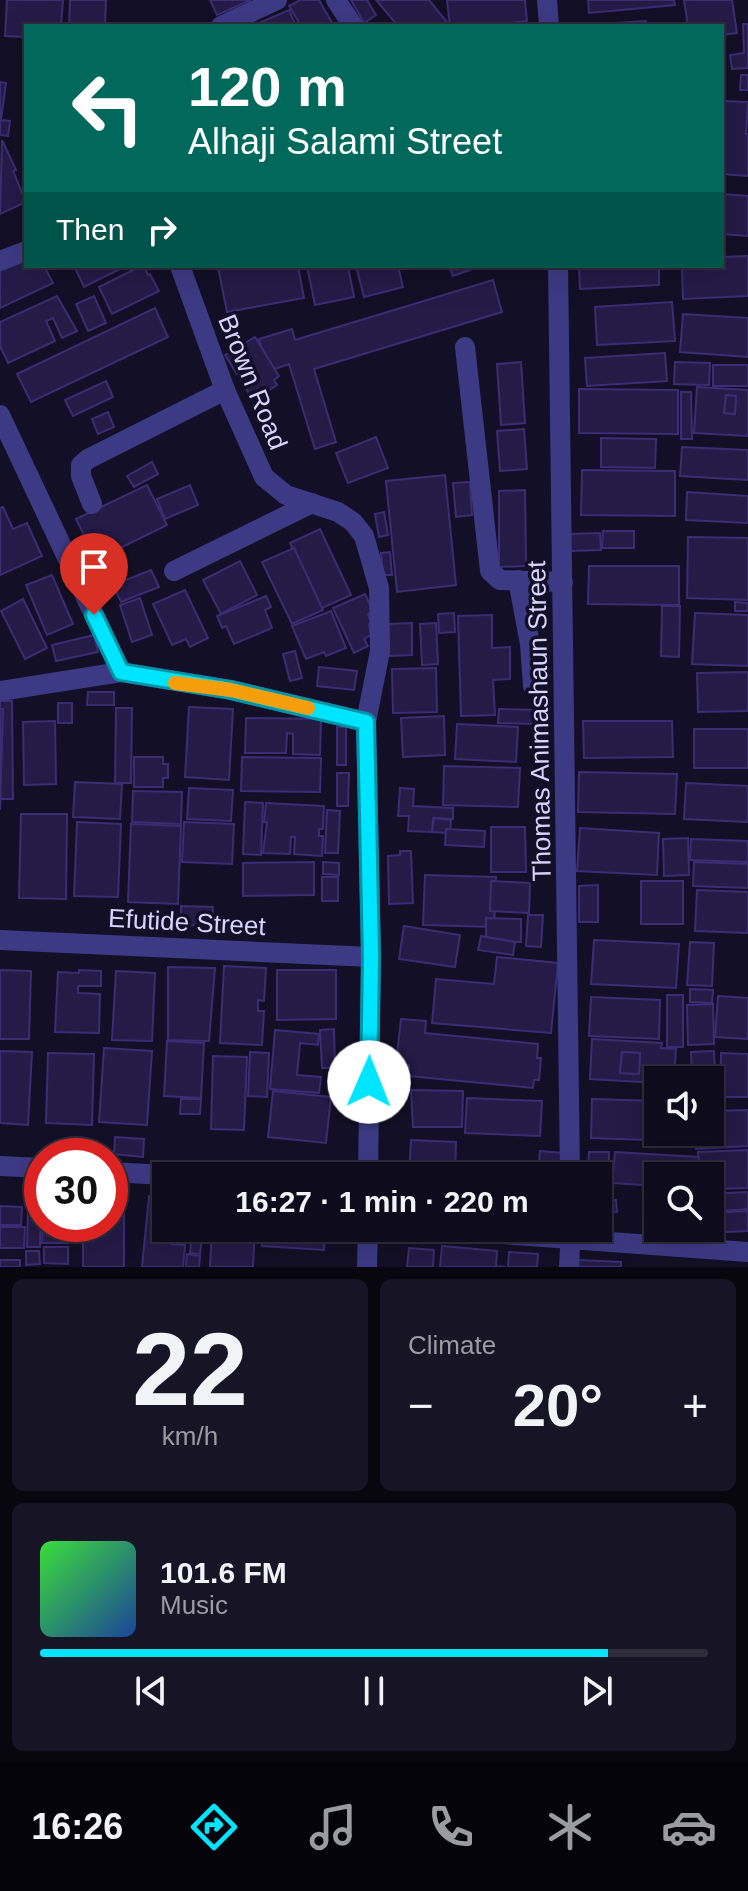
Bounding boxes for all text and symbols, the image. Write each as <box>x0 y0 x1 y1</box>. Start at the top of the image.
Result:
text: 120 m <box>188 55 347 118</box>
icon: left <box>56 56 160 160</box>
text: Alhaji Salami Street <box>188 121 502 162</box>
icon: right <box>140 208 184 252</box>
text: Then <box>56 213 124 246</box>
street label: Brown Road <box>212 310 294 454</box>
pin <box>60 533 128 615</box>
icon: arrive <box>72 545 116 589</box>
street label: Thomas Animashaun Street <box>521 560 557 882</box>
street label: Efutide Street <box>108 903 267 941</box>
position arrow <box>327 1040 411 1124</box>
map controls <box>644 1066 724 1242</box>
button: sound <box>644 1066 724 1146</box>
speed limit sign: 30 <box>24 1138 128 1242</box>
button: search <box>644 1162 724 1242</box>
text: 16:27 · 1 min · 220 m <box>235 1185 529 1218</box>
text: 22 <box>132 1311 248 1427</box>
text: Climate <box>408 1330 496 1360</box>
text: 20° <box>513 1372 603 1439</box>
text: − <box>408 1381 434 1430</box>
text: + <box>682 1381 708 1430</box>
text: km/h <box>162 1421 218 1451</box>
text: 101.6 FM <box>160 1556 287 1589</box>
text: Music <box>160 1590 228 1620</box>
icon: previous <box>129 1669 173 1713</box>
icon: pause <box>352 1669 396 1713</box>
icon: next <box>575 1669 619 1713</box>
icon: directions <box>186 1799 242 1855</box>
icon: music <box>305 1799 361 1855</box>
icon: phone <box>423 1799 479 1855</box>
icon: climate <box>542 1799 598 1855</box>
icon: car <box>661 1799 717 1855</box>
text: 16:26 <box>31 1806 123 1847</box>

